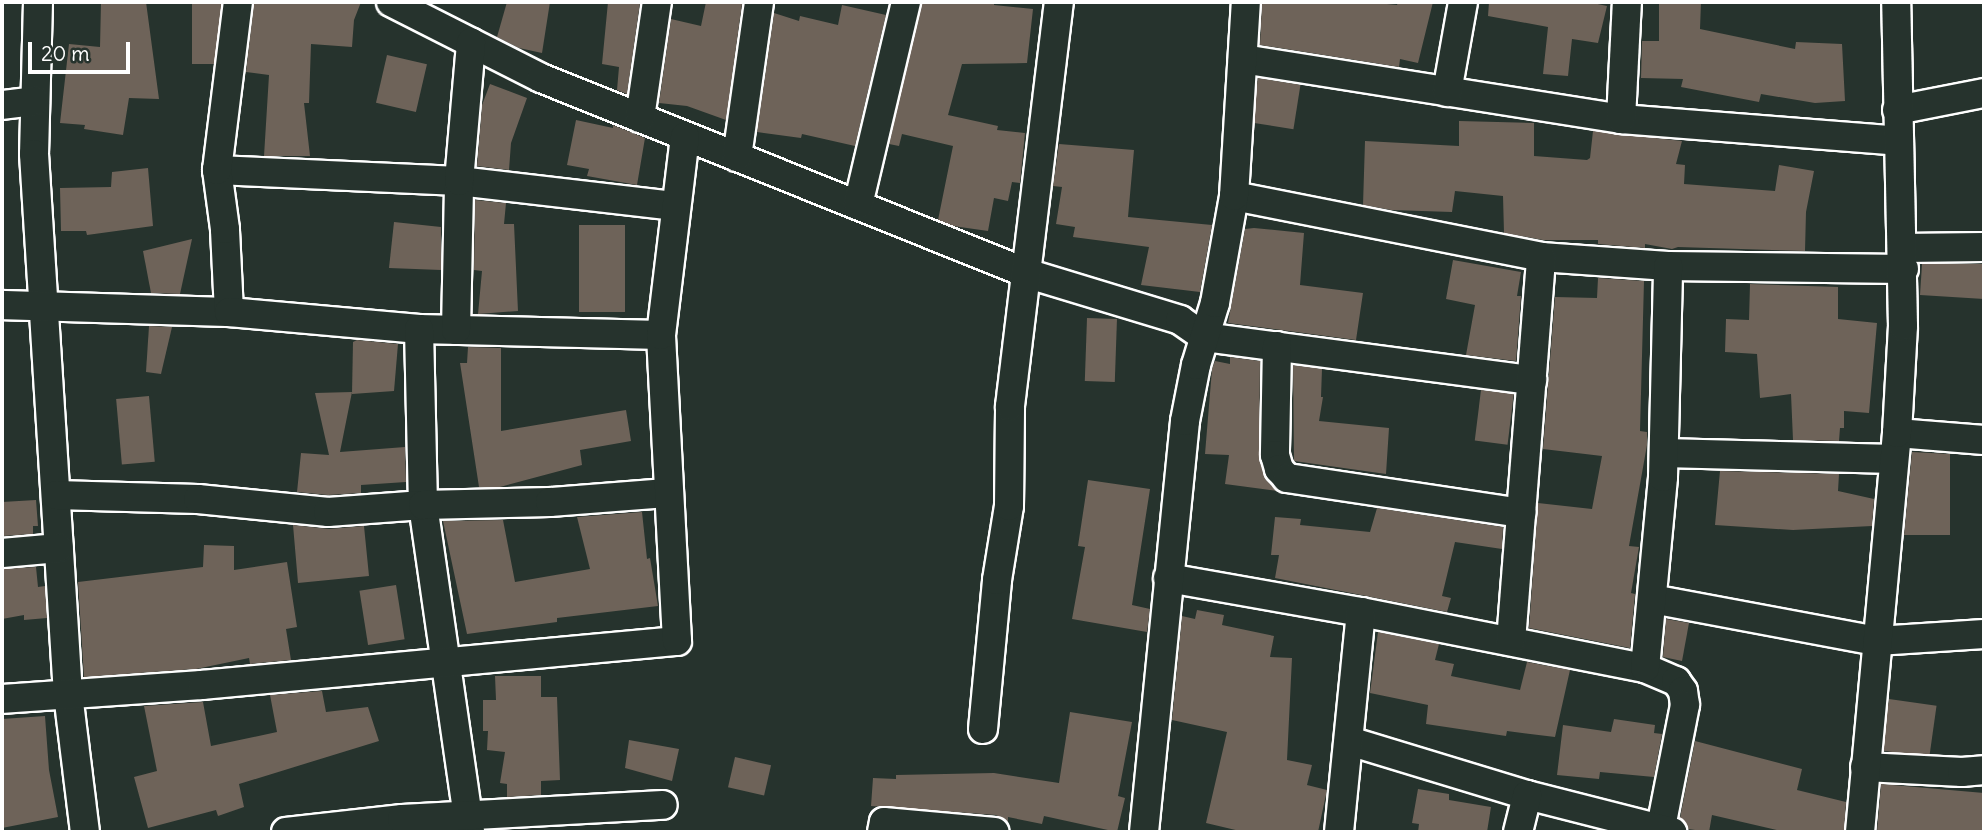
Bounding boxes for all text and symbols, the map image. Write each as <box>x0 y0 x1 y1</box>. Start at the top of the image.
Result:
scale bar <box>32 28 133 72</box>
text: 20 m <box>41 40 90 67</box>

